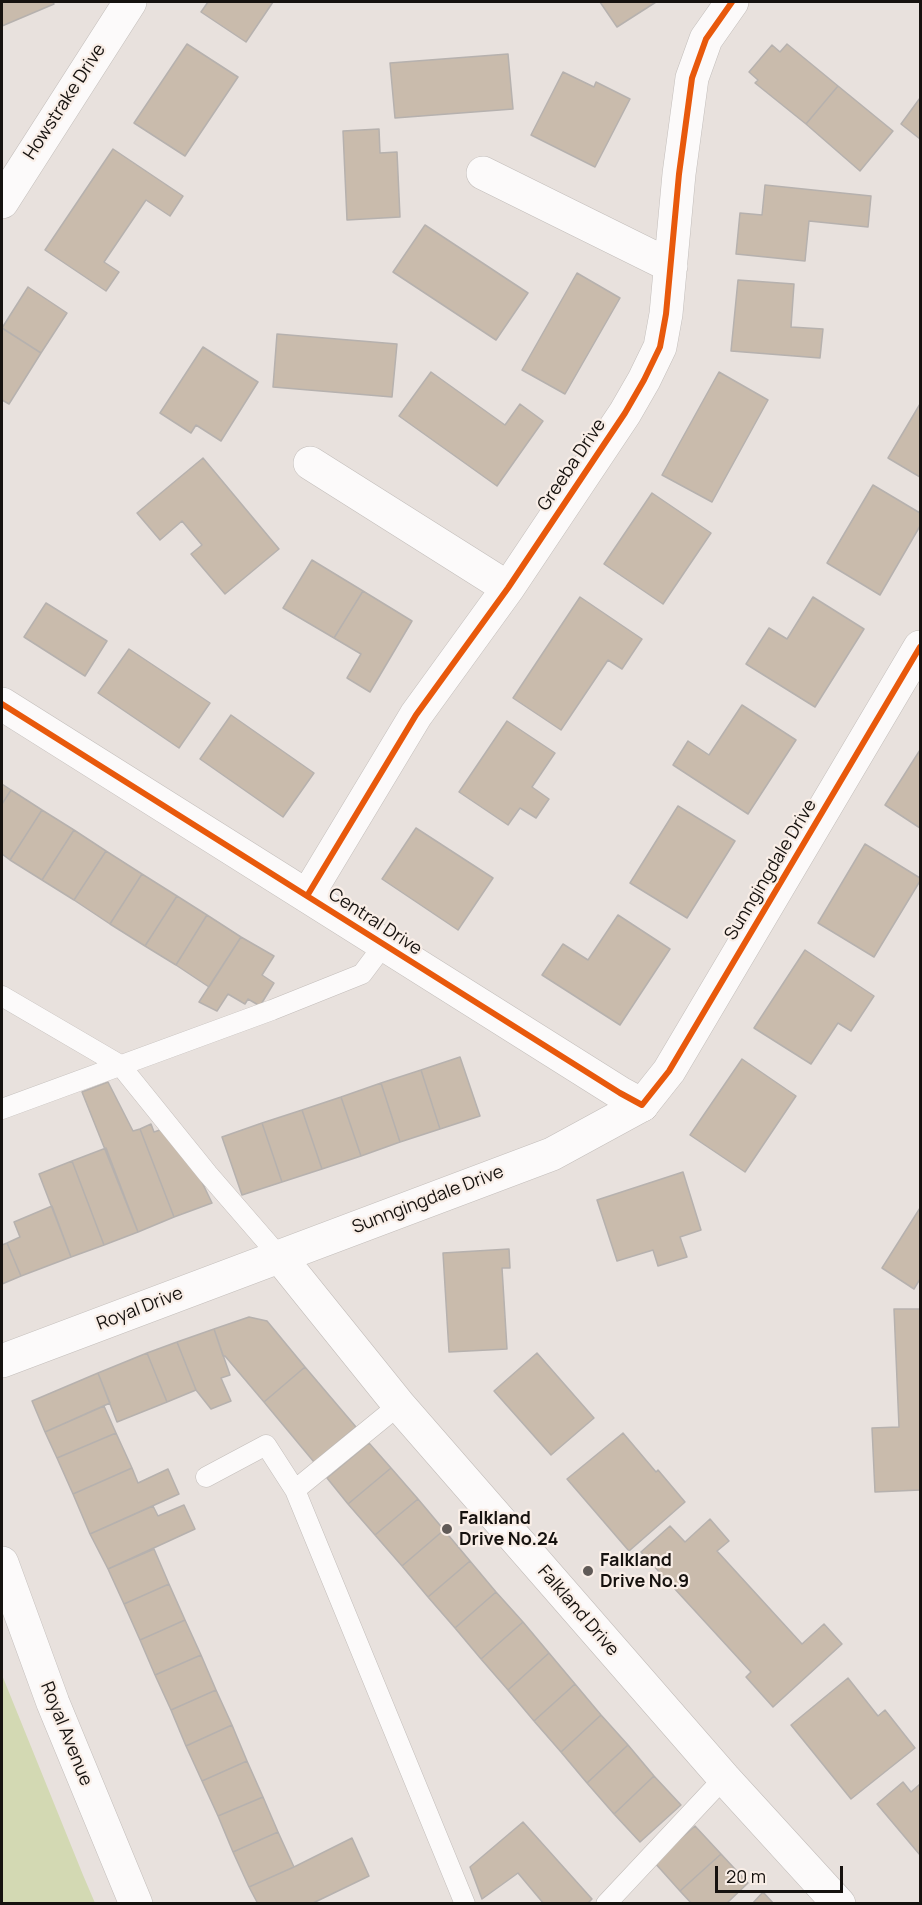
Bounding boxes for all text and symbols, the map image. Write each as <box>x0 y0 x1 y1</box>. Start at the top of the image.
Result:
street label: Howstrake Drive <box>20 40 110 164</box>
street label: Greeba Drive <box>533 415 611 515</box>
street label: Sunngingdale Drive <box>720 796 822 944</box>
street label: Central Drive <box>324 884 426 960</box>
street label: Sunngingdale Drive <box>349 1161 507 1239</box>
street label: Royal Drive <box>94 1283 186 1335</box>
place label: Falkland Drive No.24 <box>459 1508 558 1550</box>
marker: Falkland Drive No.24 <box>440 1522 454 1536</box>
place label: Falkland Drive No.9 <box>600 1550 689 1592</box>
street label: Falkland Drive <box>533 1561 623 1661</box>
marker: Falkland Drive No.9 <box>581 1564 595 1578</box>
street label: Royal Avenue <box>35 1679 97 1789</box>
scale bar <box>718 1854 846 1892</box>
text: 20 m <box>726 1864 766 1888</box>

